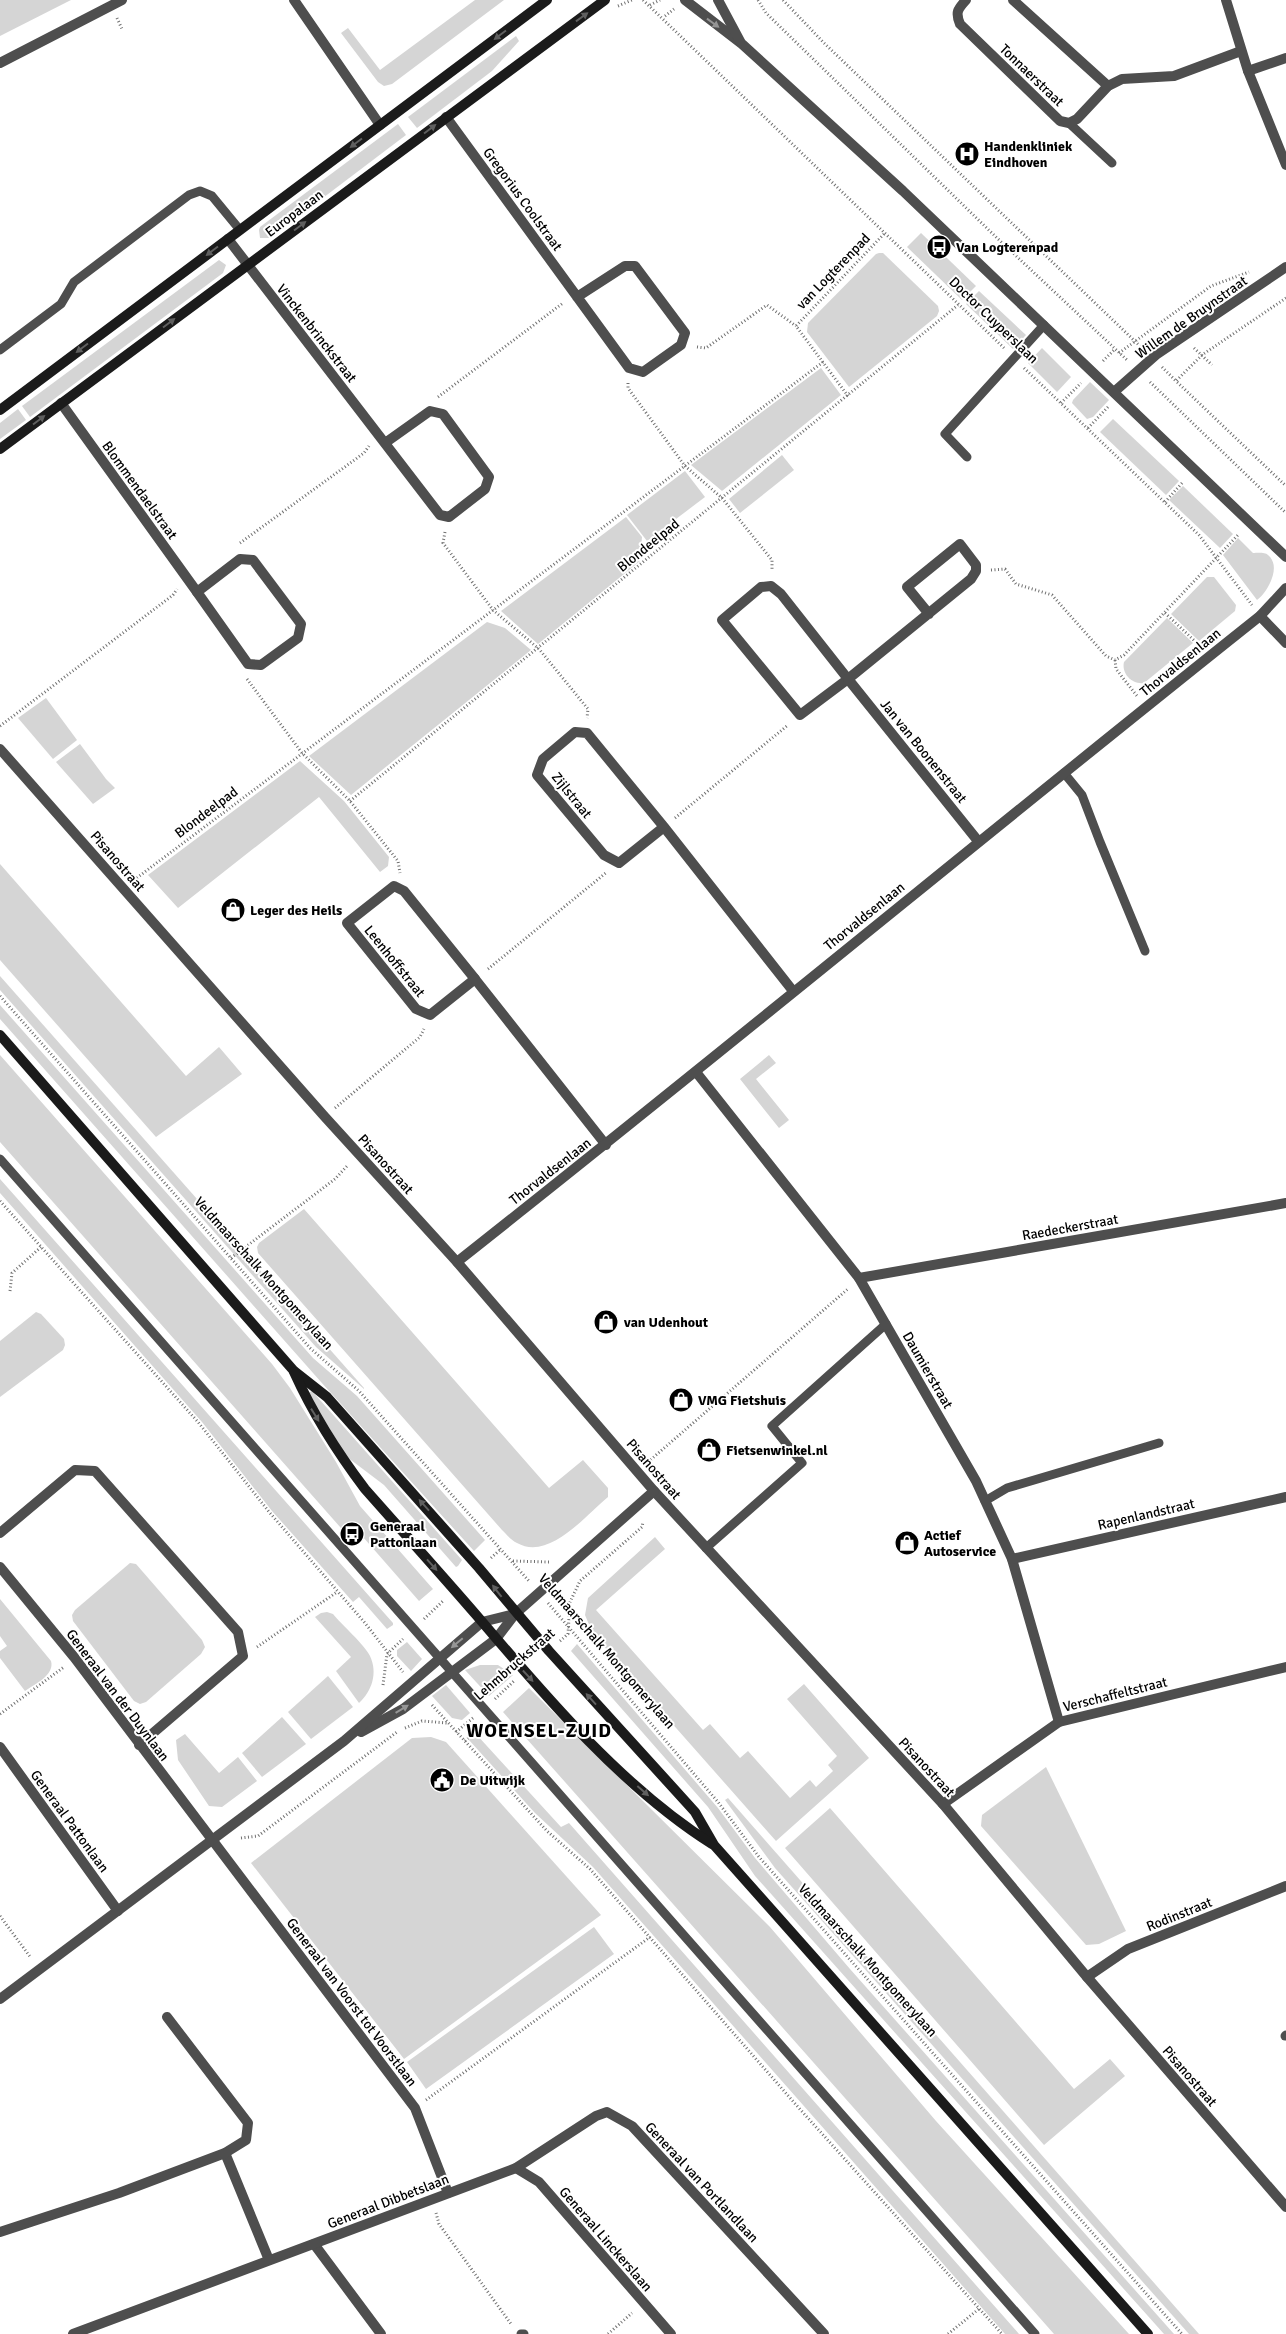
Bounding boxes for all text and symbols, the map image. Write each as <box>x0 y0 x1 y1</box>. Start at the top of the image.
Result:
one-way arrow <box>575 12 589 22</box>
one-way arrow <box>706 17 719 28</box>
one-way arrow <box>493 30 507 40</box>
street label: Tonnaerstraat <box>996 41 1067 110</box>
one-way arrow <box>423 124 437 134</box>
one-way arrow <box>349 138 363 148</box>
place label: Handenkliniek Eindhoven <box>984 138 1073 171</box>
hospital icon: Handenkliniek Eindhoven <box>954 141 980 167</box>
street label: Gregorius Coolstraat <box>479 144 566 254</box>
street label: Europalaan <box>262 186 327 241</box>
one-way arrow <box>293 221 307 231</box>
street label: van Logterenpad <box>793 230 874 313</box>
bus stop icon: Van Logterenpad <box>926 234 952 260</box>
place label: Van Logterenpad <box>956 239 1059 256</box>
one-way arrow <box>205 246 219 256</box>
street label: Willem de Bruynstraat <box>1132 272 1251 362</box>
street label: Doctor Cuyperslaan <box>945 273 1042 367</box>
street label: Vinckenbrinckstraat <box>273 281 360 386</box>
one-way arrow <box>163 318 176 328</box>
one-way arrow <box>76 343 89 354</box>
one-way arrow <box>32 415 46 425</box>
street label: Blommendaelstraat <box>98 438 181 543</box>
street label: Blondeelpad <box>614 515 683 576</box>
street label: Thorvaldsenlaan <box>1137 625 1224 700</box>
street label: Jan van Boonenstraat <box>877 696 971 807</box>
street label: Zijlstraat <box>548 769 595 822</box>
street label: Blondeelpad <box>171 783 241 842</box>
street label: Pisanostraat <box>87 827 149 895</box>
street label: Thorvaldsenlaan <box>821 879 908 954</box>
shop icon: Leger des Heils <box>220 897 246 923</box>
place label: Leger des Heils <box>250 902 342 919</box>
street label: Leenhoffstraat <box>361 922 429 1001</box>
street label: Pisanostraat <box>354 1131 417 1198</box>
street label: Thorvaldsenlaan <box>506 1134 595 1209</box>
street label: Veldmaarschalk Montgomerylaan <box>190 1193 337 1353</box>
street label: Raedeckerstraat <box>1021 1211 1120 1244</box>
shop icon: van Udenhout <box>593 1309 619 1335</box>
place label: van Udenhout <box>623 1314 709 1331</box>
street label: Daumierstraat <box>899 1329 956 1412</box>
shop icon: VMG Fietshuis <box>668 1387 694 1413</box>
place label: VMG Fietshuis <box>698 1392 786 1409</box>
one-way arrow <box>310 1408 320 1421</box>
street label: Pisanostraat <box>623 1435 685 1503</box>
shop icon: Fietsenwinkel.nl <box>696 1437 722 1463</box>
place label: Fietsenwinkel.nl <box>726 1442 828 1459</box>
street label: Rapenlandstraat <box>1096 1495 1196 1534</box>
one-way arrow <box>418 1499 429 1512</box>
place label: Generaal Pattonlaan <box>370 1518 437 1551</box>
bus stop icon: Generaal Pattonlaan <box>339 1521 365 1547</box>
place label: Actief Autoservice <box>924 1527 996 1560</box>
shop icon: Actief Autoservice <box>894 1530 920 1556</box>
one-way arrow <box>426 1558 438 1570</box>
street label: Veldmaarschalk Montgomerylaan <box>535 1570 679 1732</box>
one-way arrow <box>492 1585 503 1598</box>
street label: Lehmbruckstraat <box>470 1625 558 1704</box>
street label: Generaal van der Duynlaan <box>62 1626 173 1765</box>
one-way arrow <box>451 1637 464 1648</box>
one-way arrow <box>522 1669 534 1681</box>
street label: Verschaffeltstraat <box>1061 1673 1169 1716</box>
one-way arrow <box>585 1693 597 1705</box>
one-way arrow <box>395 1704 408 1713</box>
district label: WOENSEL-ZUID <box>466 1719 612 1743</box>
street label: Pisanostraat <box>895 1734 958 1801</box>
street label: Generaal Pattonlaan <box>27 1767 112 1876</box>
public building icon: De Uitwijk <box>429 1767 455 1793</box>
place label: De Uitwijk <box>460 1772 526 1789</box>
one-way arrow <box>636 1785 649 1796</box>
street label: Veldmaarschalk Montgomerylaan <box>794 1880 941 2040</box>
street label: Rodinstraat <box>1144 1894 1215 1935</box>
street label: Generaal van Voorst tot Voorstlaan <box>283 1915 420 2090</box>
street label: Pisanostraat <box>1159 2042 1221 2110</box>
street label: Generaal van Portlandlaan <box>641 2119 762 2246</box>
street label: Generaal Dibbetslaan <box>325 2170 451 2232</box>
street label: Generaal Linckerslaan <box>556 2183 656 2295</box>

